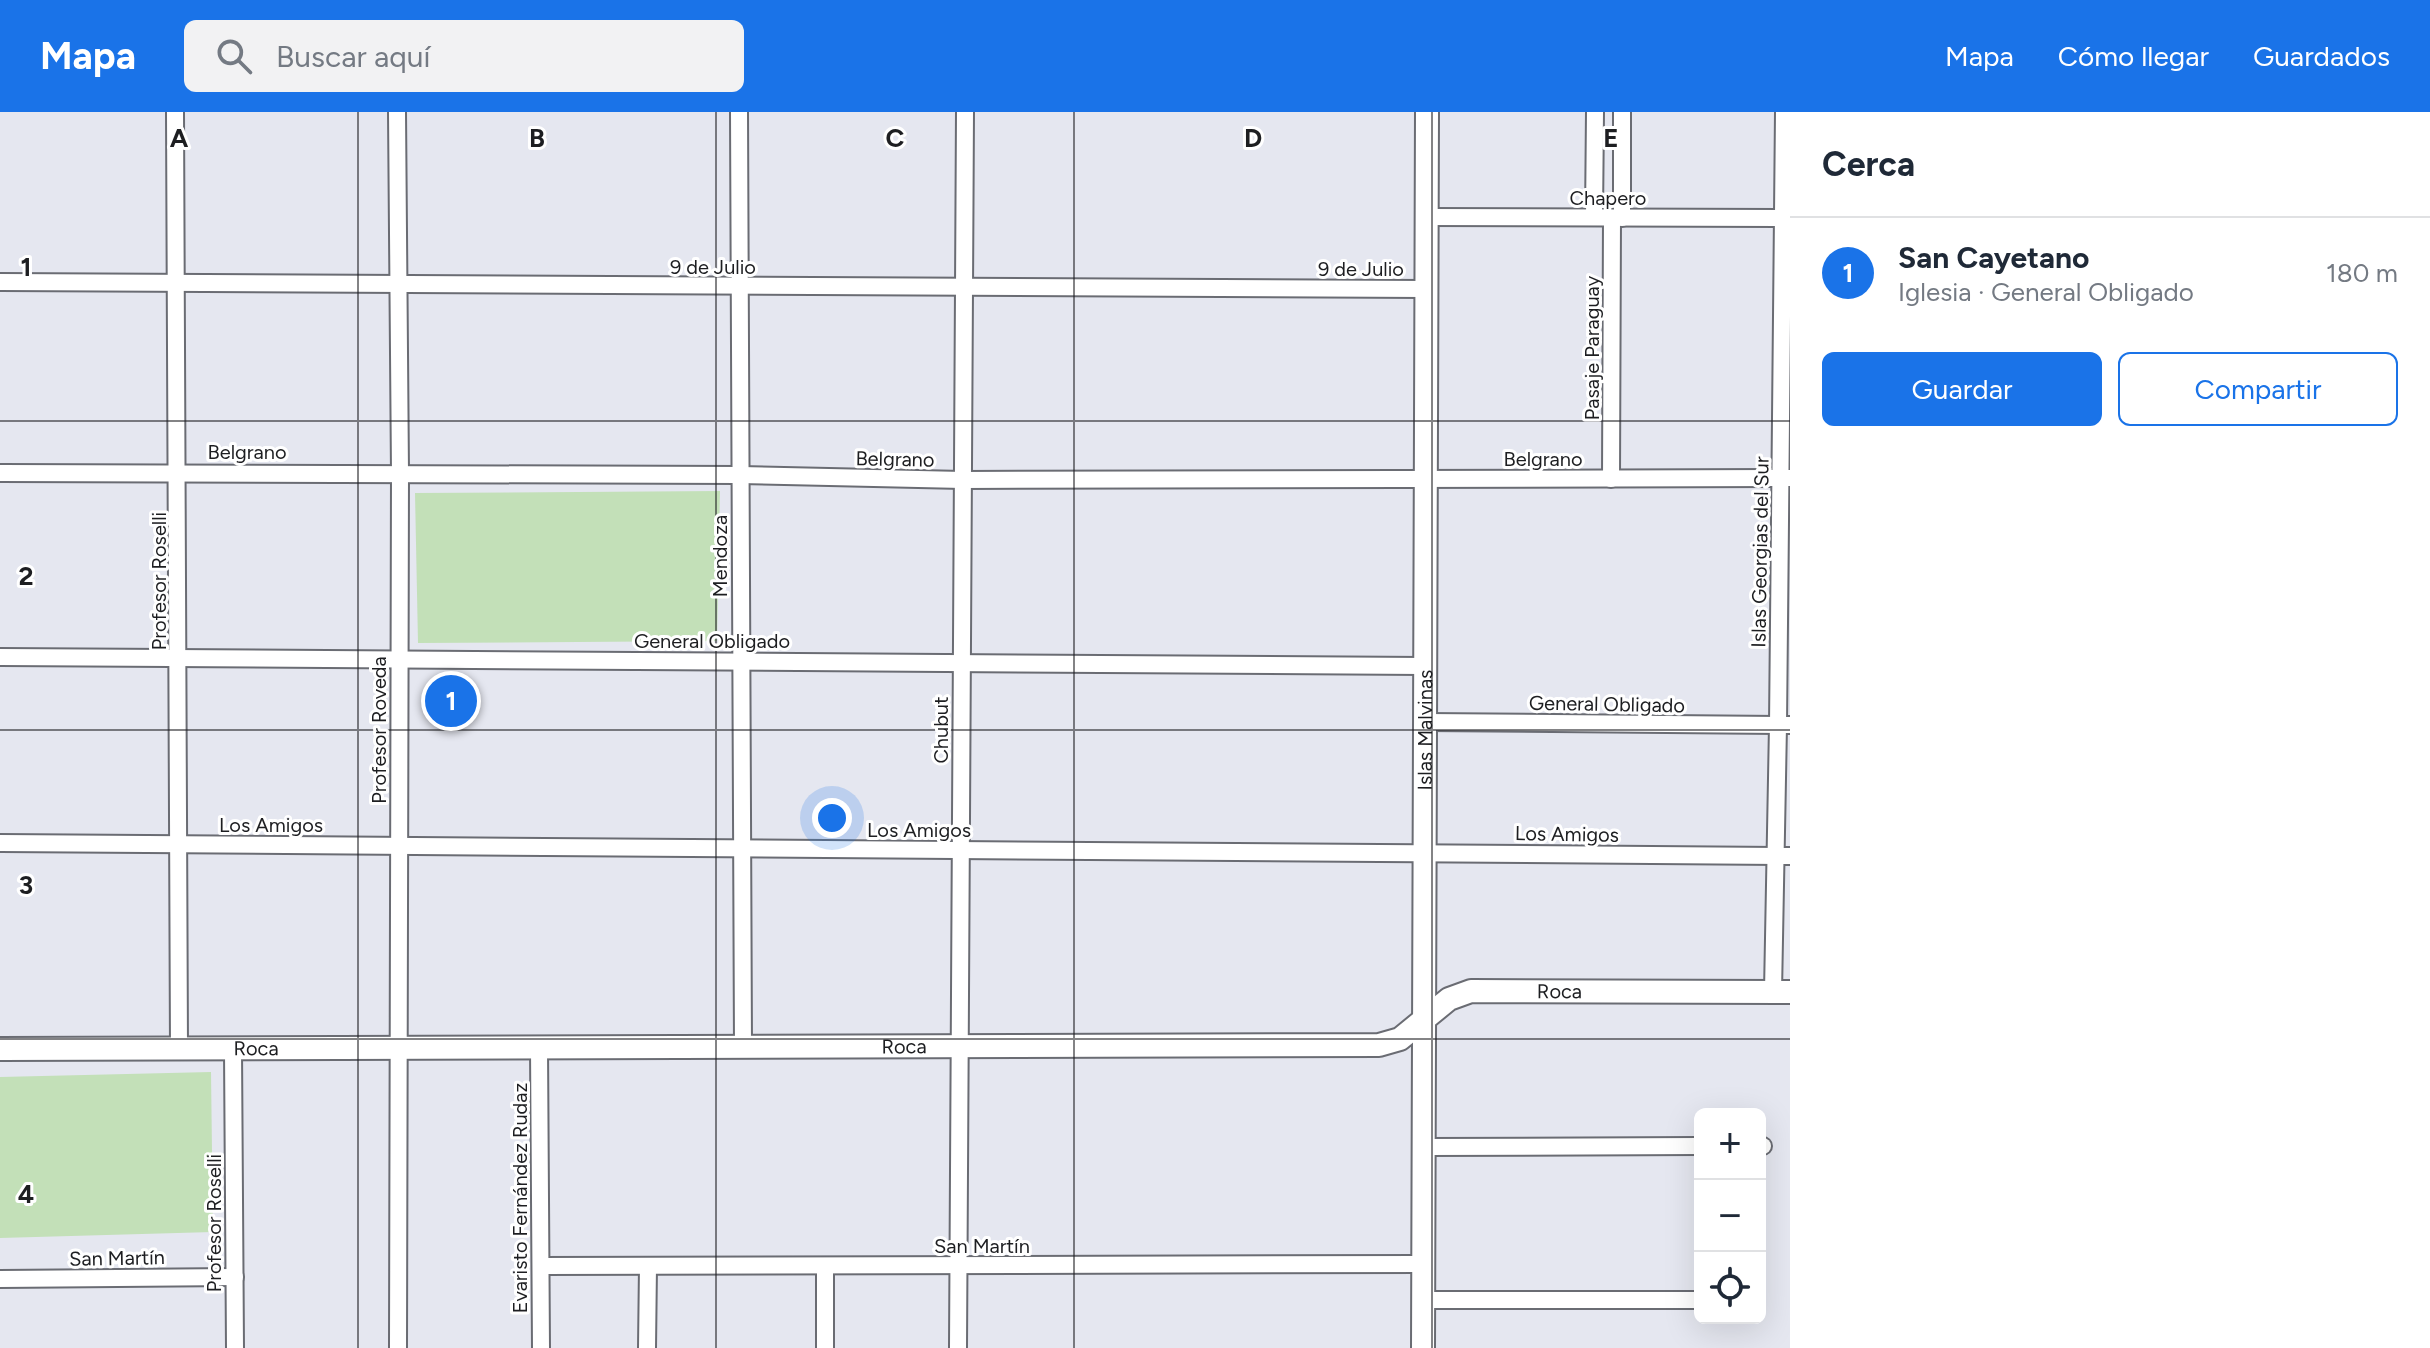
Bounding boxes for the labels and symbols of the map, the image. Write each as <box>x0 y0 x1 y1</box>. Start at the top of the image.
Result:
text: A <box>170 122 189 154</box>
text: B <box>529 122 545 154</box>
text: C <box>886 122 905 154</box>
text: D <box>1244 122 1262 154</box>
text: E <box>1603 122 1619 154</box>
street label: Chapero <box>1570 186 1646 210</box>
text: 1 <box>21 251 31 283</box>
street label: 9 de Julio <box>670 255 756 279</box>
street label: 9 de Julio <box>1318 257 1404 281</box>
street label: Pasaje Paraguay <box>1580 275 1604 420</box>
street label: Belgrano <box>208 440 287 464</box>
street label: Belgrano <box>855 446 935 472</box>
street label: Belgrano <box>1504 447 1583 471</box>
street label: Islas Georgias del Sur <box>1746 456 1774 648</box>
street label: Profesor Roselli <box>147 512 171 650</box>
street label: Mendoza <box>708 515 732 597</box>
text: 2 <box>18 560 34 592</box>
street label: General Obligado <box>634 629 790 653</box>
street label: Profesor Roveda <box>367 656 391 804</box>
street label: Islas Malvinas <box>1413 670 1437 791</box>
pin: 1 <box>425 671 477 731</box>
street label: General Obligado <box>1529 691 1685 717</box>
street label: Chubut <box>929 696 953 764</box>
your location <box>812 798 852 838</box>
street label: Los Amigos <box>219 813 323 837</box>
street label: Los Amigos <box>867 818 971 842</box>
street label: Los Amigos <box>1515 821 1619 847</box>
text: 3 <box>19 869 33 901</box>
street label: Roca <box>1537 979 1582 1003</box>
street label: Roca <box>881 1034 927 1058</box>
street label: Roca <box>233 1036 279 1060</box>
street label: Evaristo Fernández Rudaz <box>508 1083 532 1313</box>
street label: Profesor Roselli <box>202 1154 226 1292</box>
text: 4 <box>18 1178 34 1210</box>
street label: San Martín <box>934 1234 1030 1258</box>
street label: San Martín <box>69 1245 165 1271</box>

